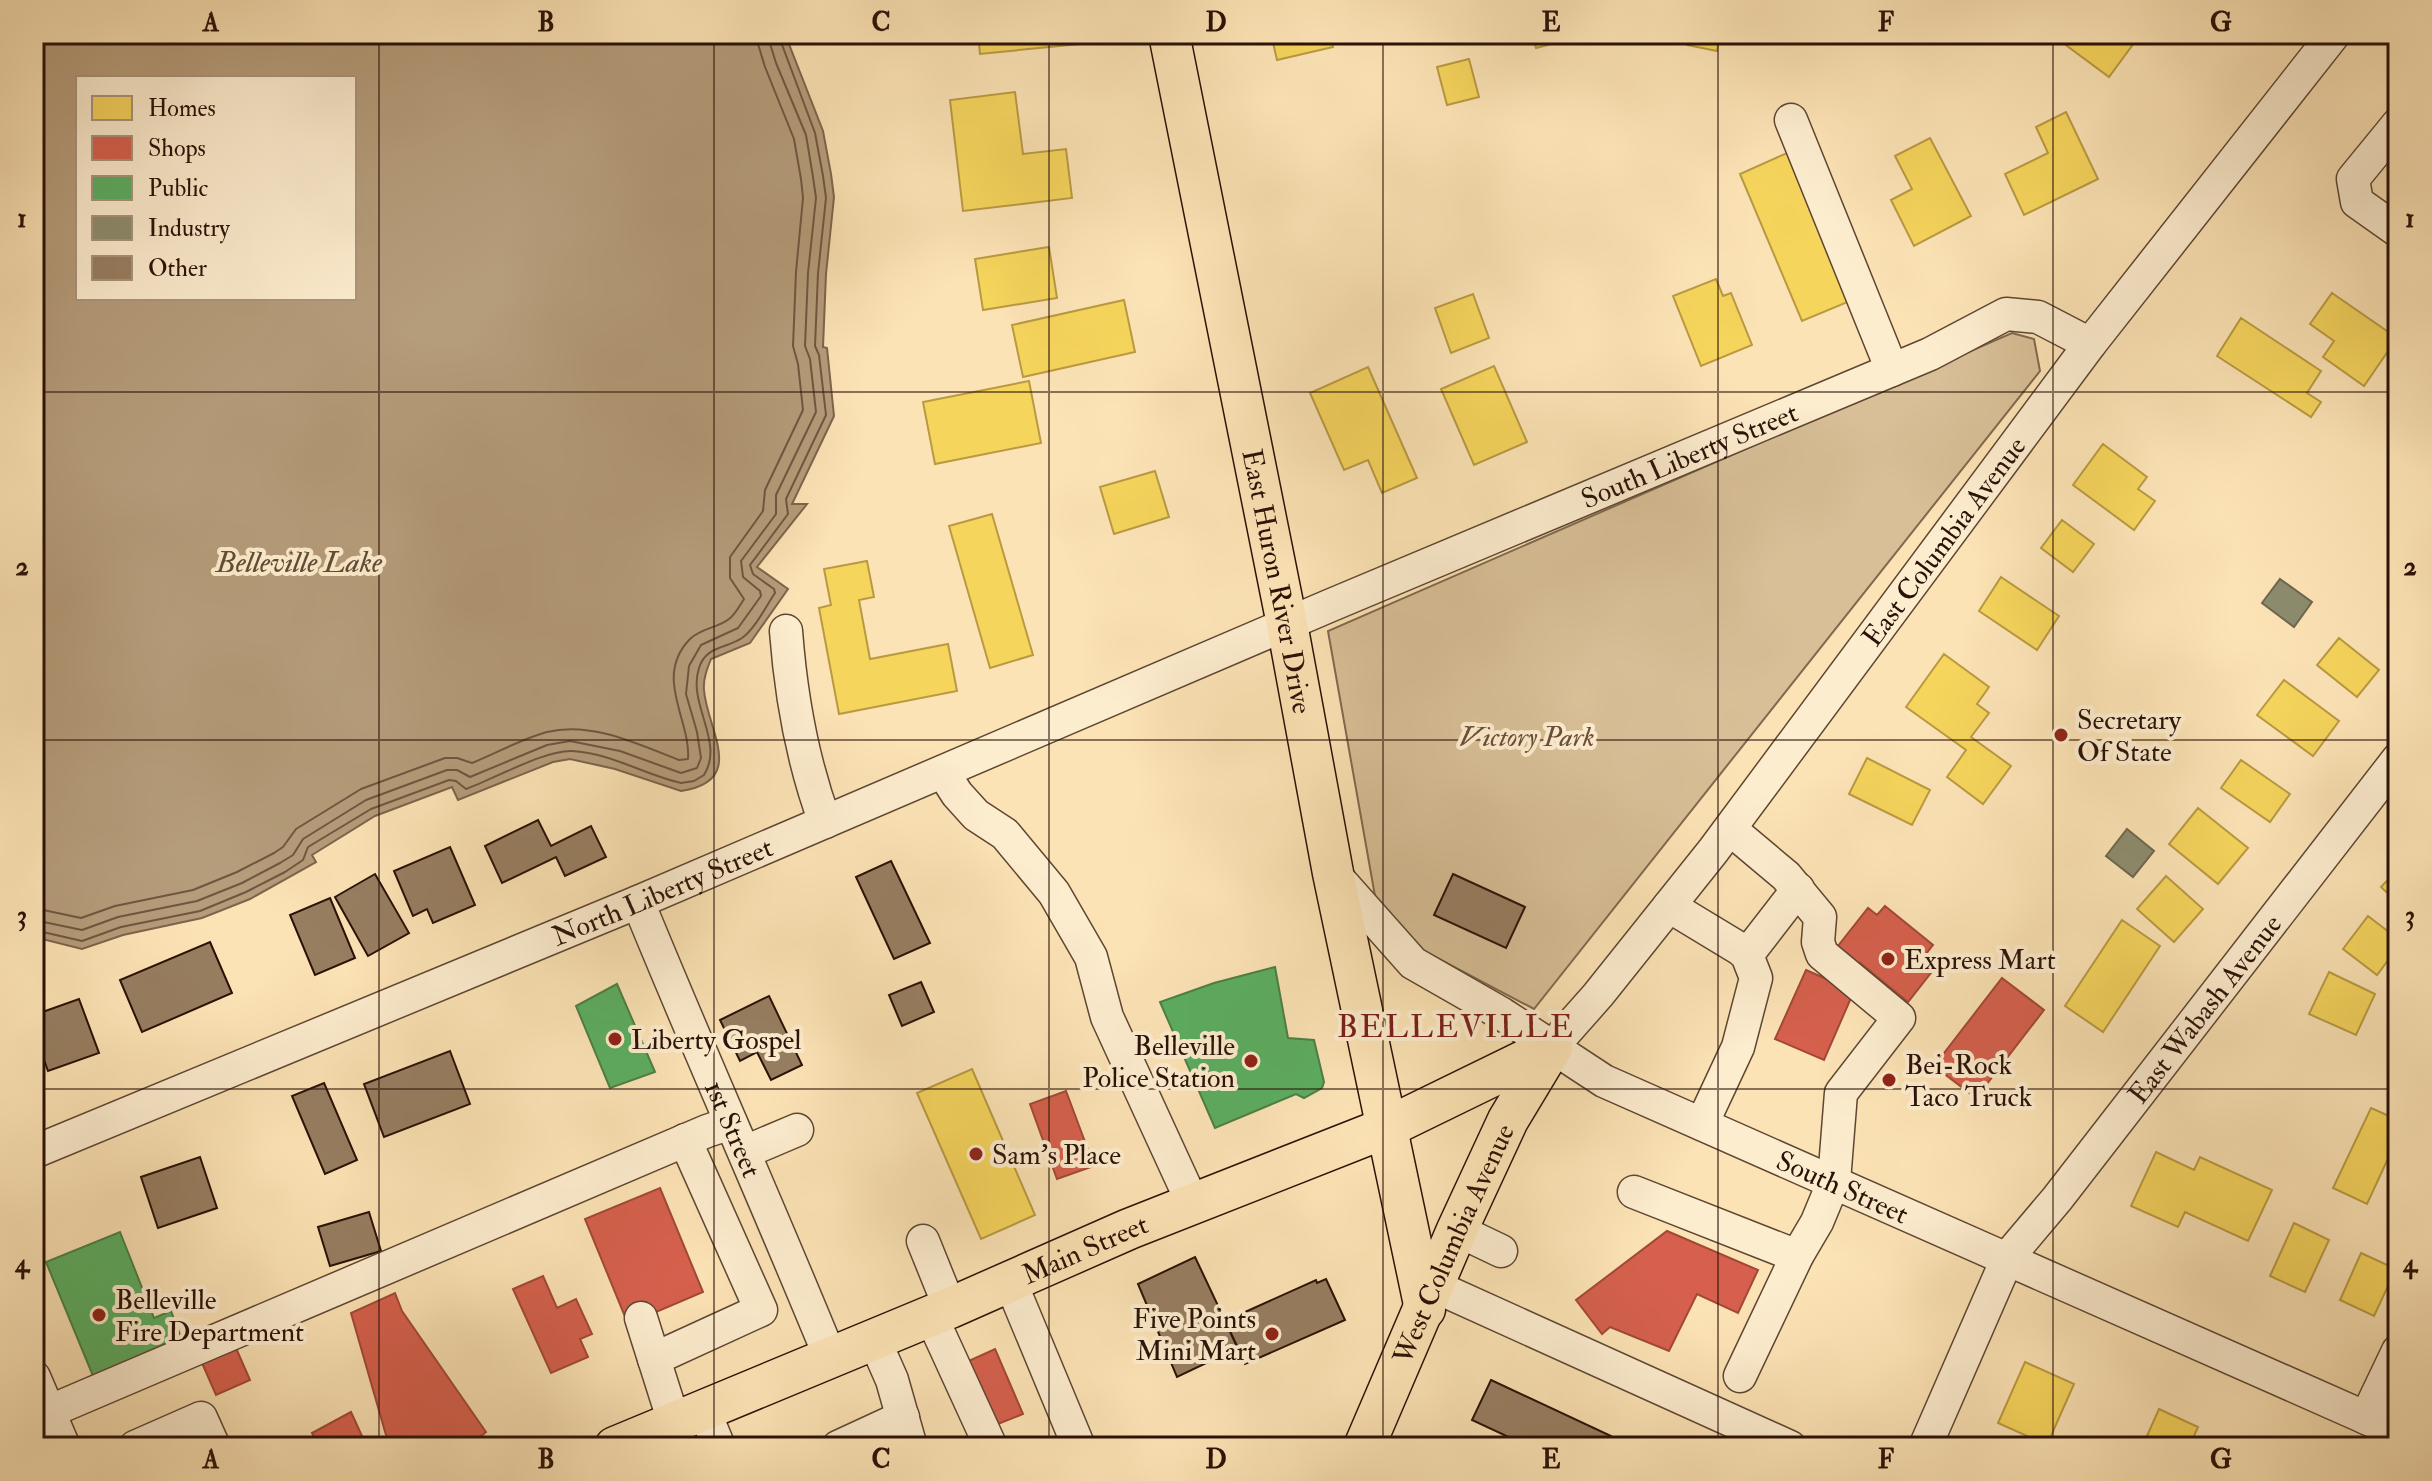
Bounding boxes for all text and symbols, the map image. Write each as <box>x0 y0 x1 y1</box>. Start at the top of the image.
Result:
text: A <box>202 7 220 39</box>
text: B <box>537 7 555 39</box>
text: C <box>871 7 891 39</box>
text: D <box>1205 7 1227 39</box>
text: E <box>1542 7 1561 39</box>
text: F <box>1878 7 1895 39</box>
text: G <box>2210 7 2232 39</box>
legend <box>76 76 356 300</box>
text: Homes <box>148 93 216 124</box>
text: Shops <box>148 133 206 164</box>
text: Public <box>148 173 208 204</box>
text: 1 <box>17 203 27 235</box>
text: 1 <box>2405 203 2415 235</box>
text: Industry <box>148 213 230 244</box>
text: Other <box>148 253 207 284</box>
street label: South Liberty Street <box>1576 395 1803 517</box>
street label: East Columbia Avenue <box>1855 430 2034 654</box>
street label: East Huron River Drive <box>1233 446 1319 717</box>
water label: Belleville Lake <box>214 544 383 581</box>
text: 2 <box>15 551 29 583</box>
text: 2 <box>2403 551 2417 583</box>
place label: Secretary Of State <box>2077 703 2182 770</box>
park label: Victory Park <box>1459 720 1595 755</box>
marker: Secretary Of State <box>2052 726 2070 744</box>
street label: North Liberty Street <box>547 830 778 955</box>
text: 3 <box>17 900 27 932</box>
text: 3 <box>2405 900 2415 932</box>
street label: East Wabash Avenue <box>2121 908 2290 1111</box>
place label: Express Mart <box>1904 943 2056 978</box>
marker: Express Mart <box>1879 950 1897 968</box>
district label: BELLEVILLE <box>1337 1007 1575 1047</box>
place label: Liberty Gospel <box>631 1023 801 1058</box>
place label: Belleville Police Station <box>1082 1029 1235 1096</box>
marker: Liberty Gospel <box>606 1030 624 1048</box>
place label: Bei-Rock Taco Truck <box>1905 1048 2033 1115</box>
marker: Belleville Police Station <box>1242 1052 1260 1070</box>
marker: Bei-Rock Taco Truck <box>1880 1071 1898 1089</box>
street label: 1st Street <box>696 1075 768 1183</box>
street label: West Columbia Avenue <box>1385 1118 1523 1370</box>
place label: Sam's Place <box>992 1138 1121 1173</box>
street label: South Street <box>1771 1143 1913 1232</box>
marker: Sam's Place <box>967 1145 985 1163</box>
street label: Main Street <box>1017 1207 1153 1293</box>
text: 4 <box>14 1248 31 1280</box>
text: 4 <box>2402 1248 2419 1280</box>
place label: Belleville Fire Department <box>115 1283 304 1350</box>
place label: Five Points Mini Mart <box>1133 1302 1256 1369</box>
marker: Belleville Fire Department <box>90 1306 108 1324</box>
marker: Five Points Mini Mart <box>1263 1325 1281 1343</box>
text: A <box>202 1444 220 1476</box>
text: B <box>537 1444 555 1476</box>
text: C <box>871 1444 891 1476</box>
text: D <box>1205 1444 1227 1476</box>
text: E <box>1542 1444 1561 1476</box>
text: F <box>1878 1444 1895 1476</box>
text: G <box>2210 1444 2232 1476</box>

